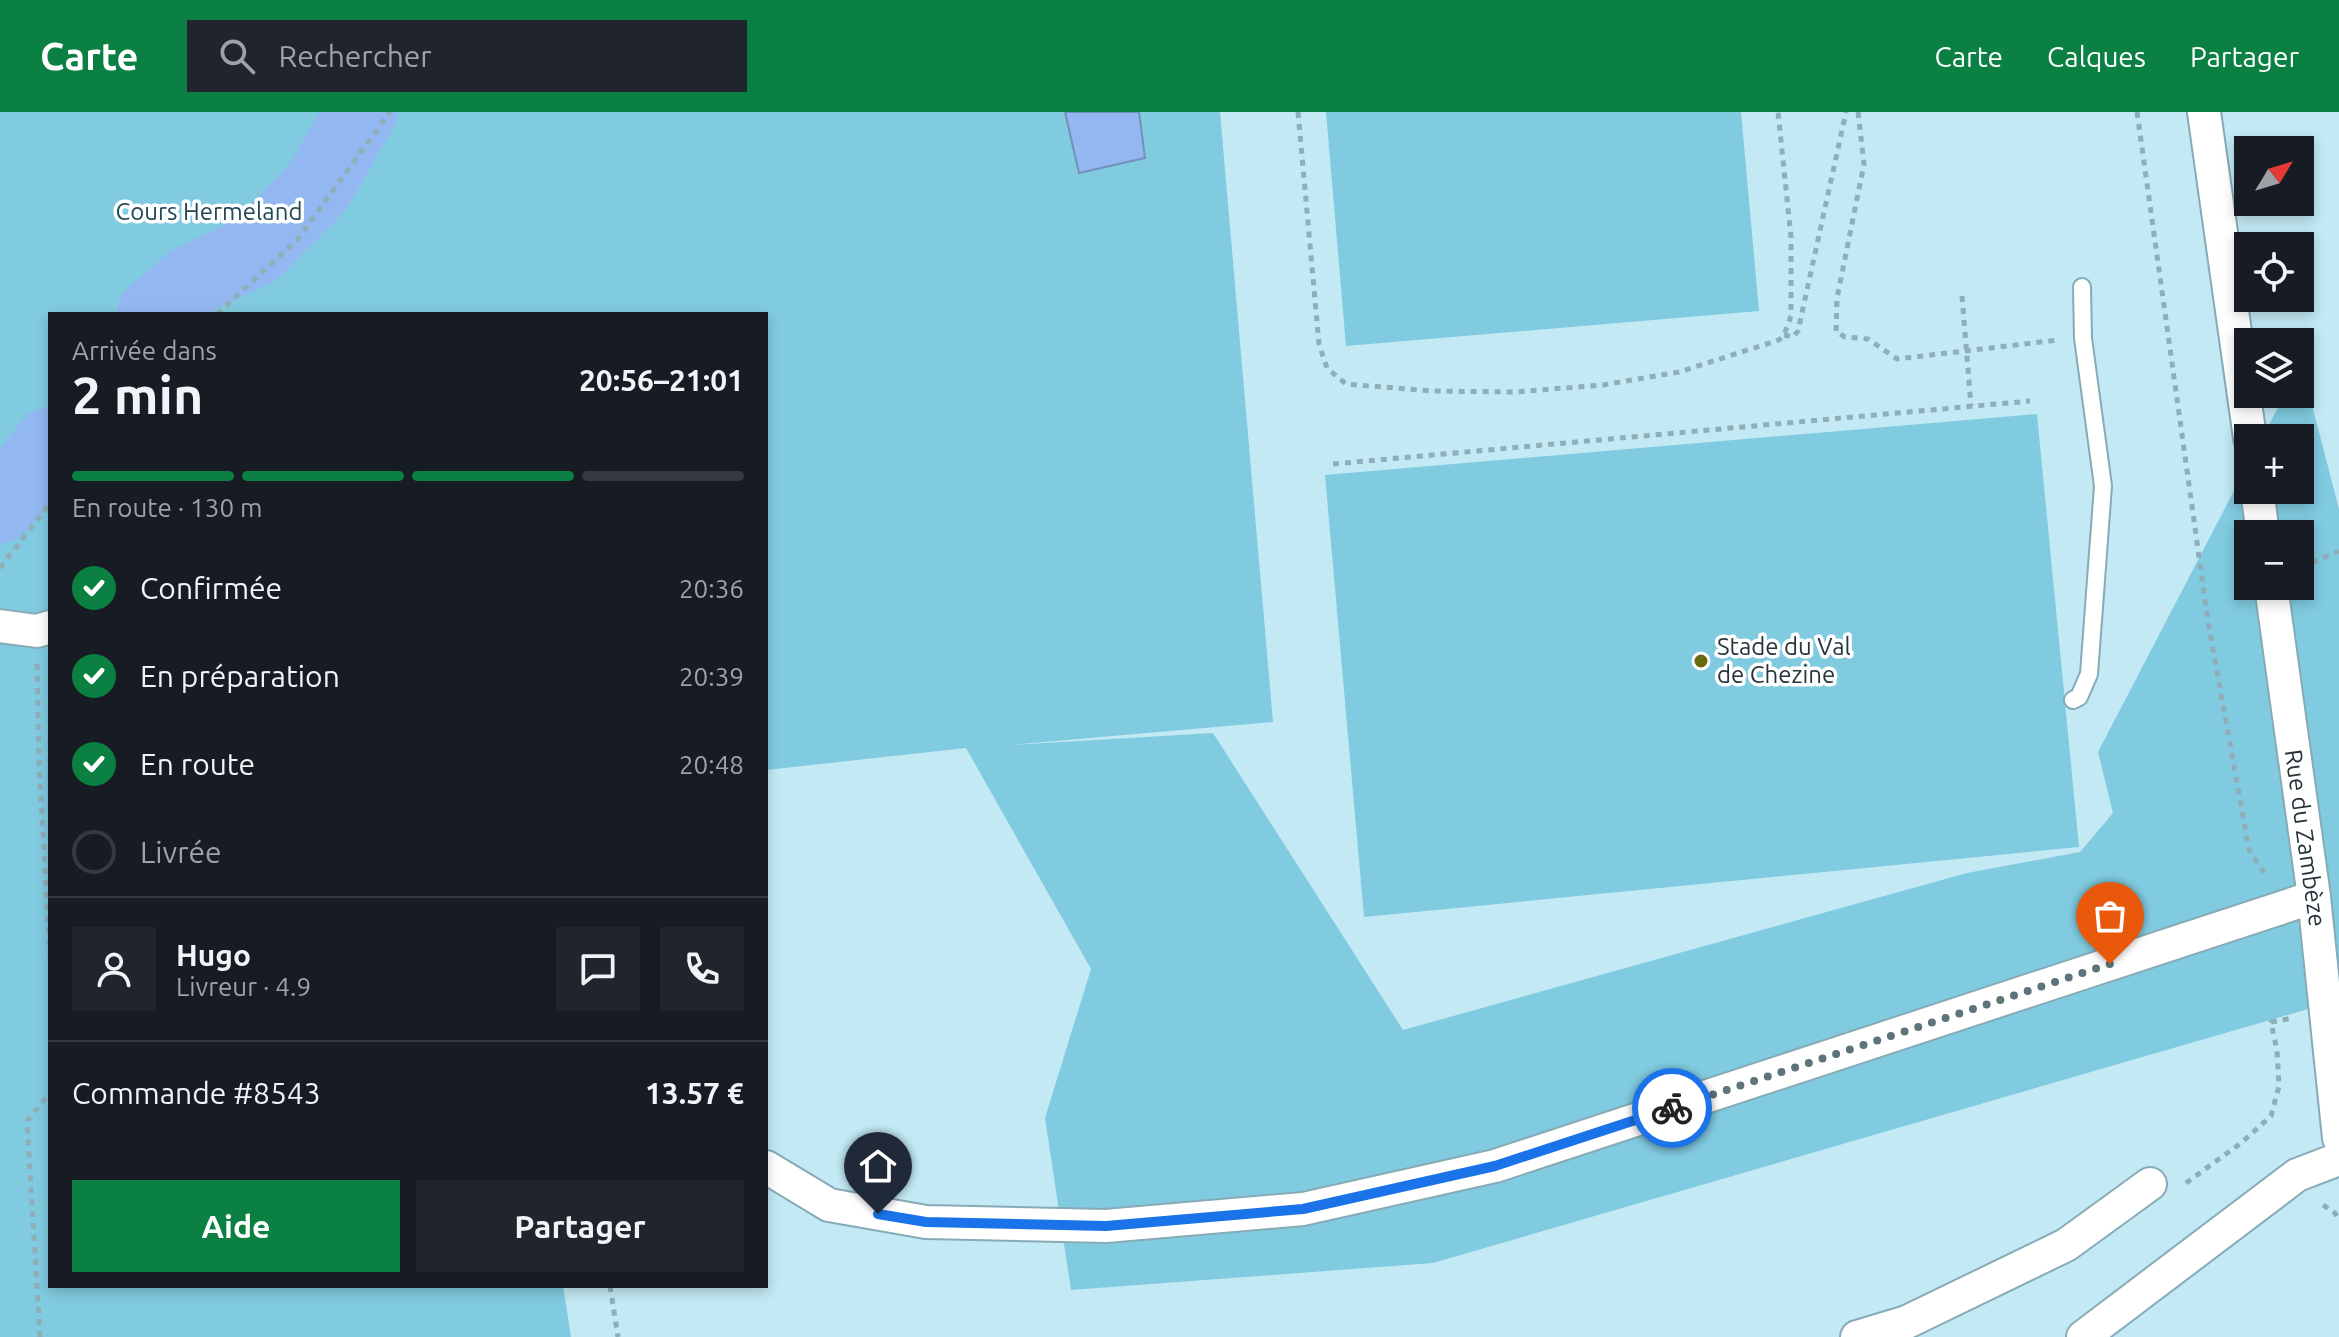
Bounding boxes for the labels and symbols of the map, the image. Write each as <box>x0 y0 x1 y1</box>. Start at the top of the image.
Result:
north arrow <box>2234 136 2314 216</box>
park label: Cours Hermeland <box>116 198 302 225</box>
place label: Stade du Val de Chezine <box>1717 633 1851 688</box>
marker: Stade du Val de Chezine <box>1692 652 1710 670</box>
street label: Rue du Zambèze <box>2280 748 2331 928</box>
pin <box>2076 882 2144 964</box>
courier <box>1632 1068 1712 1148</box>
pin <box>844 1132 912 1214</box>

